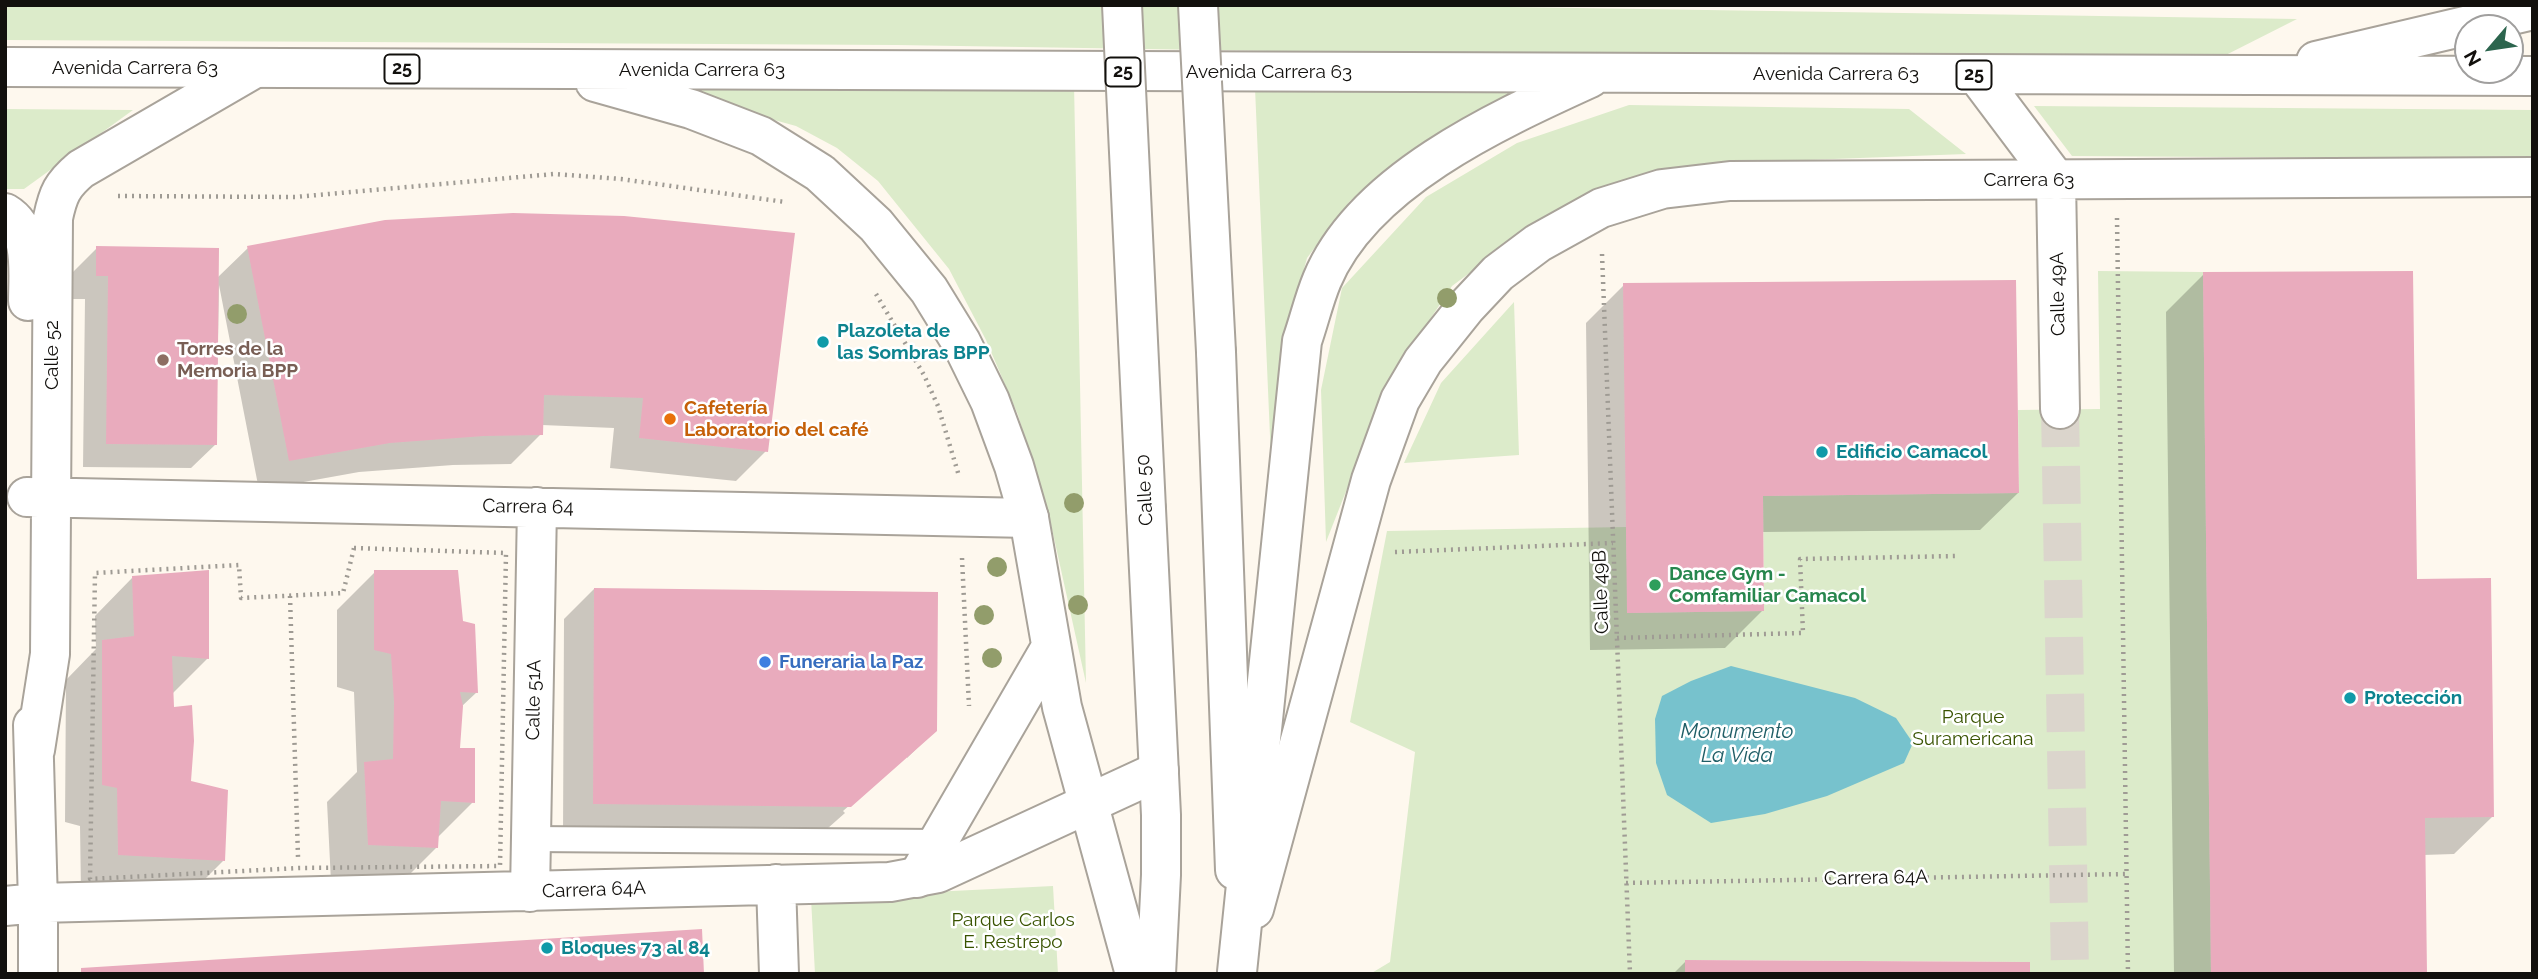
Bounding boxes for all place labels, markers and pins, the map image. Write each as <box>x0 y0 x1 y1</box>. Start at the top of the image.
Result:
place label: Plazoleta de las Sombras BPP <box>837 320 990 364</box>
marker: Plazoleta de las Sombras BPP <box>815 334 831 350</box>
place label: Torres de la Memoria BPP <box>177 338 298 382</box>
marker: Torres de la Memoria BPP <box>155 352 171 368</box>
place label: Cafetería Laboratorio del café <box>684 397 869 441</box>
marker: Cafetería Laboratorio del café <box>662 411 678 427</box>
place label: Edificio Camacol <box>1836 441 1987 463</box>
marker: Edificio Camacol <box>1814 444 1830 460</box>
place label: Dance Gym - Comfamiliar Camacol <box>1669 563 1866 607</box>
marker: Dance Gym - Comfamiliar Camacol <box>1647 577 1663 593</box>
place label: Funeraria la Paz <box>779 651 923 673</box>
marker: Funeraria la Paz <box>757 654 773 670</box>
place label: Protección <box>2364 687 2462 709</box>
marker: Protección <box>2342 690 2358 706</box>
place label: Bloques 73 al 84 <box>561 937 710 959</box>
marker: Bloques 73 al 84 <box>539 940 555 956</box>

